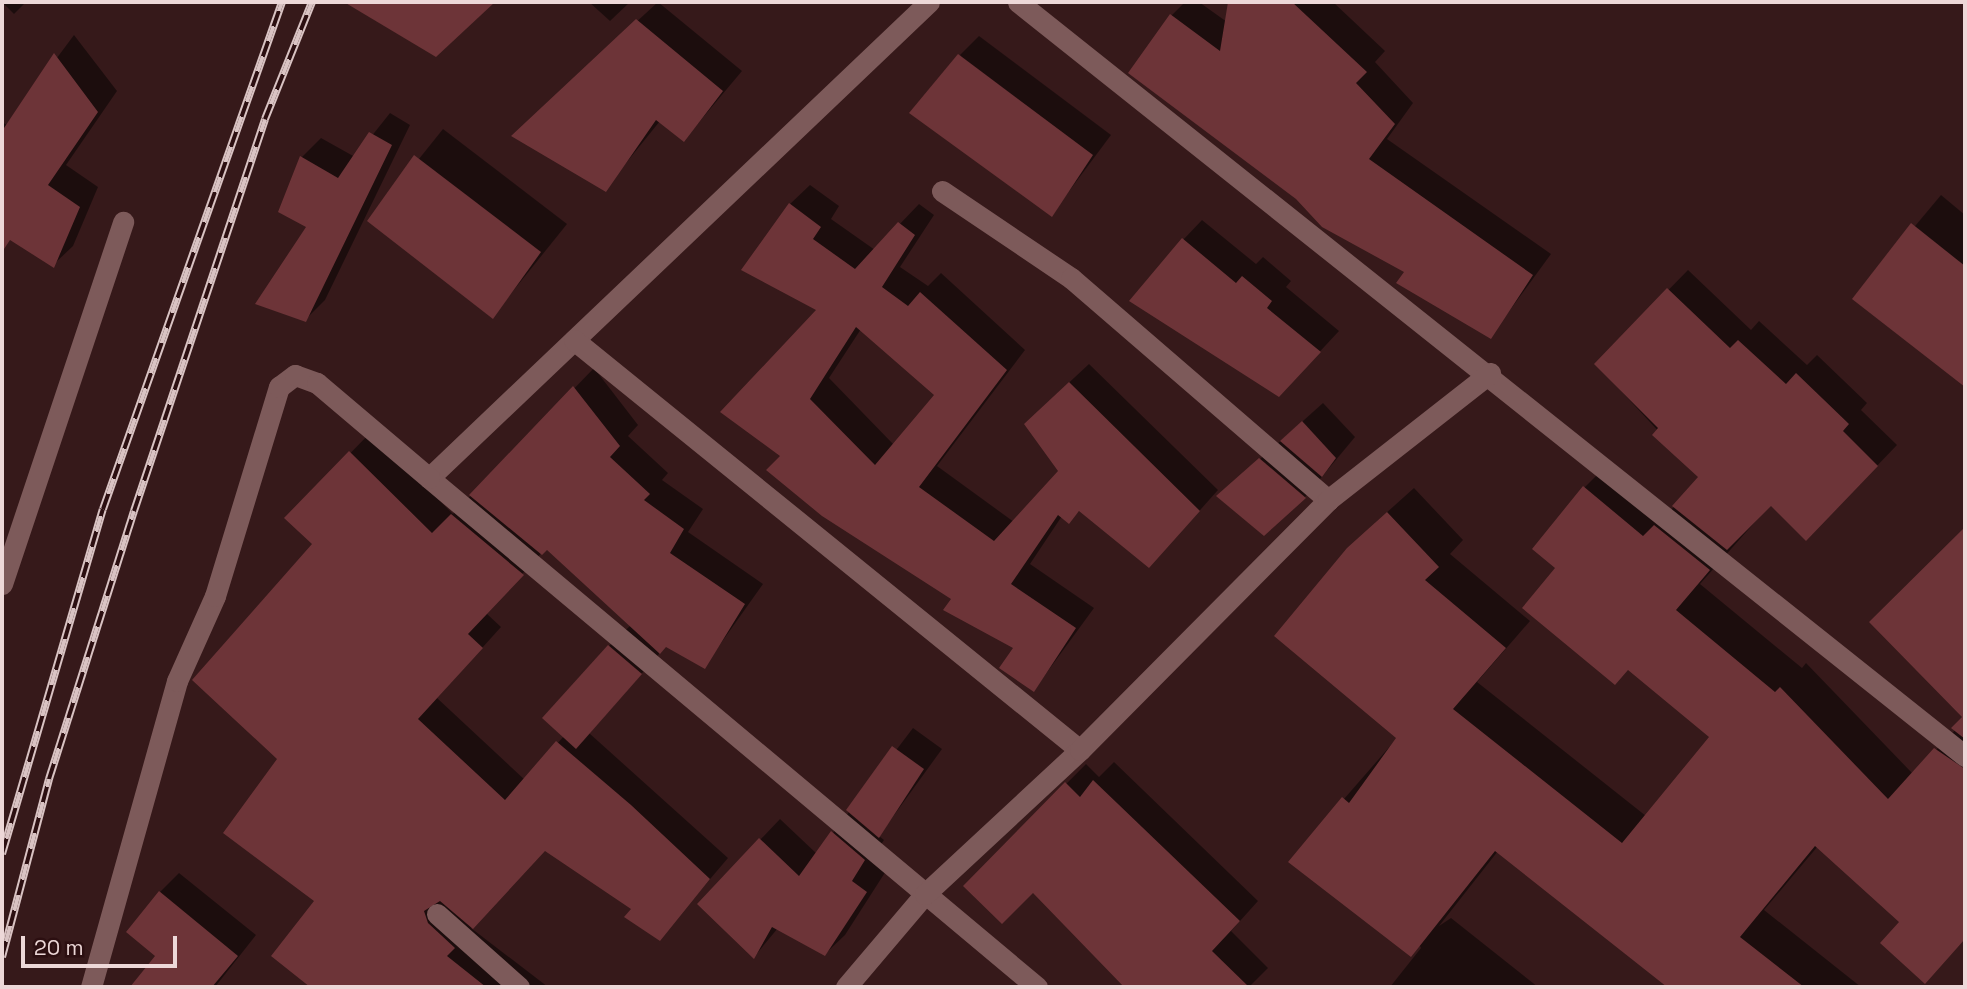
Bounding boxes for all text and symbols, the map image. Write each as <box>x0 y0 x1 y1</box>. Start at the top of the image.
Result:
scale bar <box>24 922 180 966</box>
text: 20 m <box>34 934 84 961</box>

